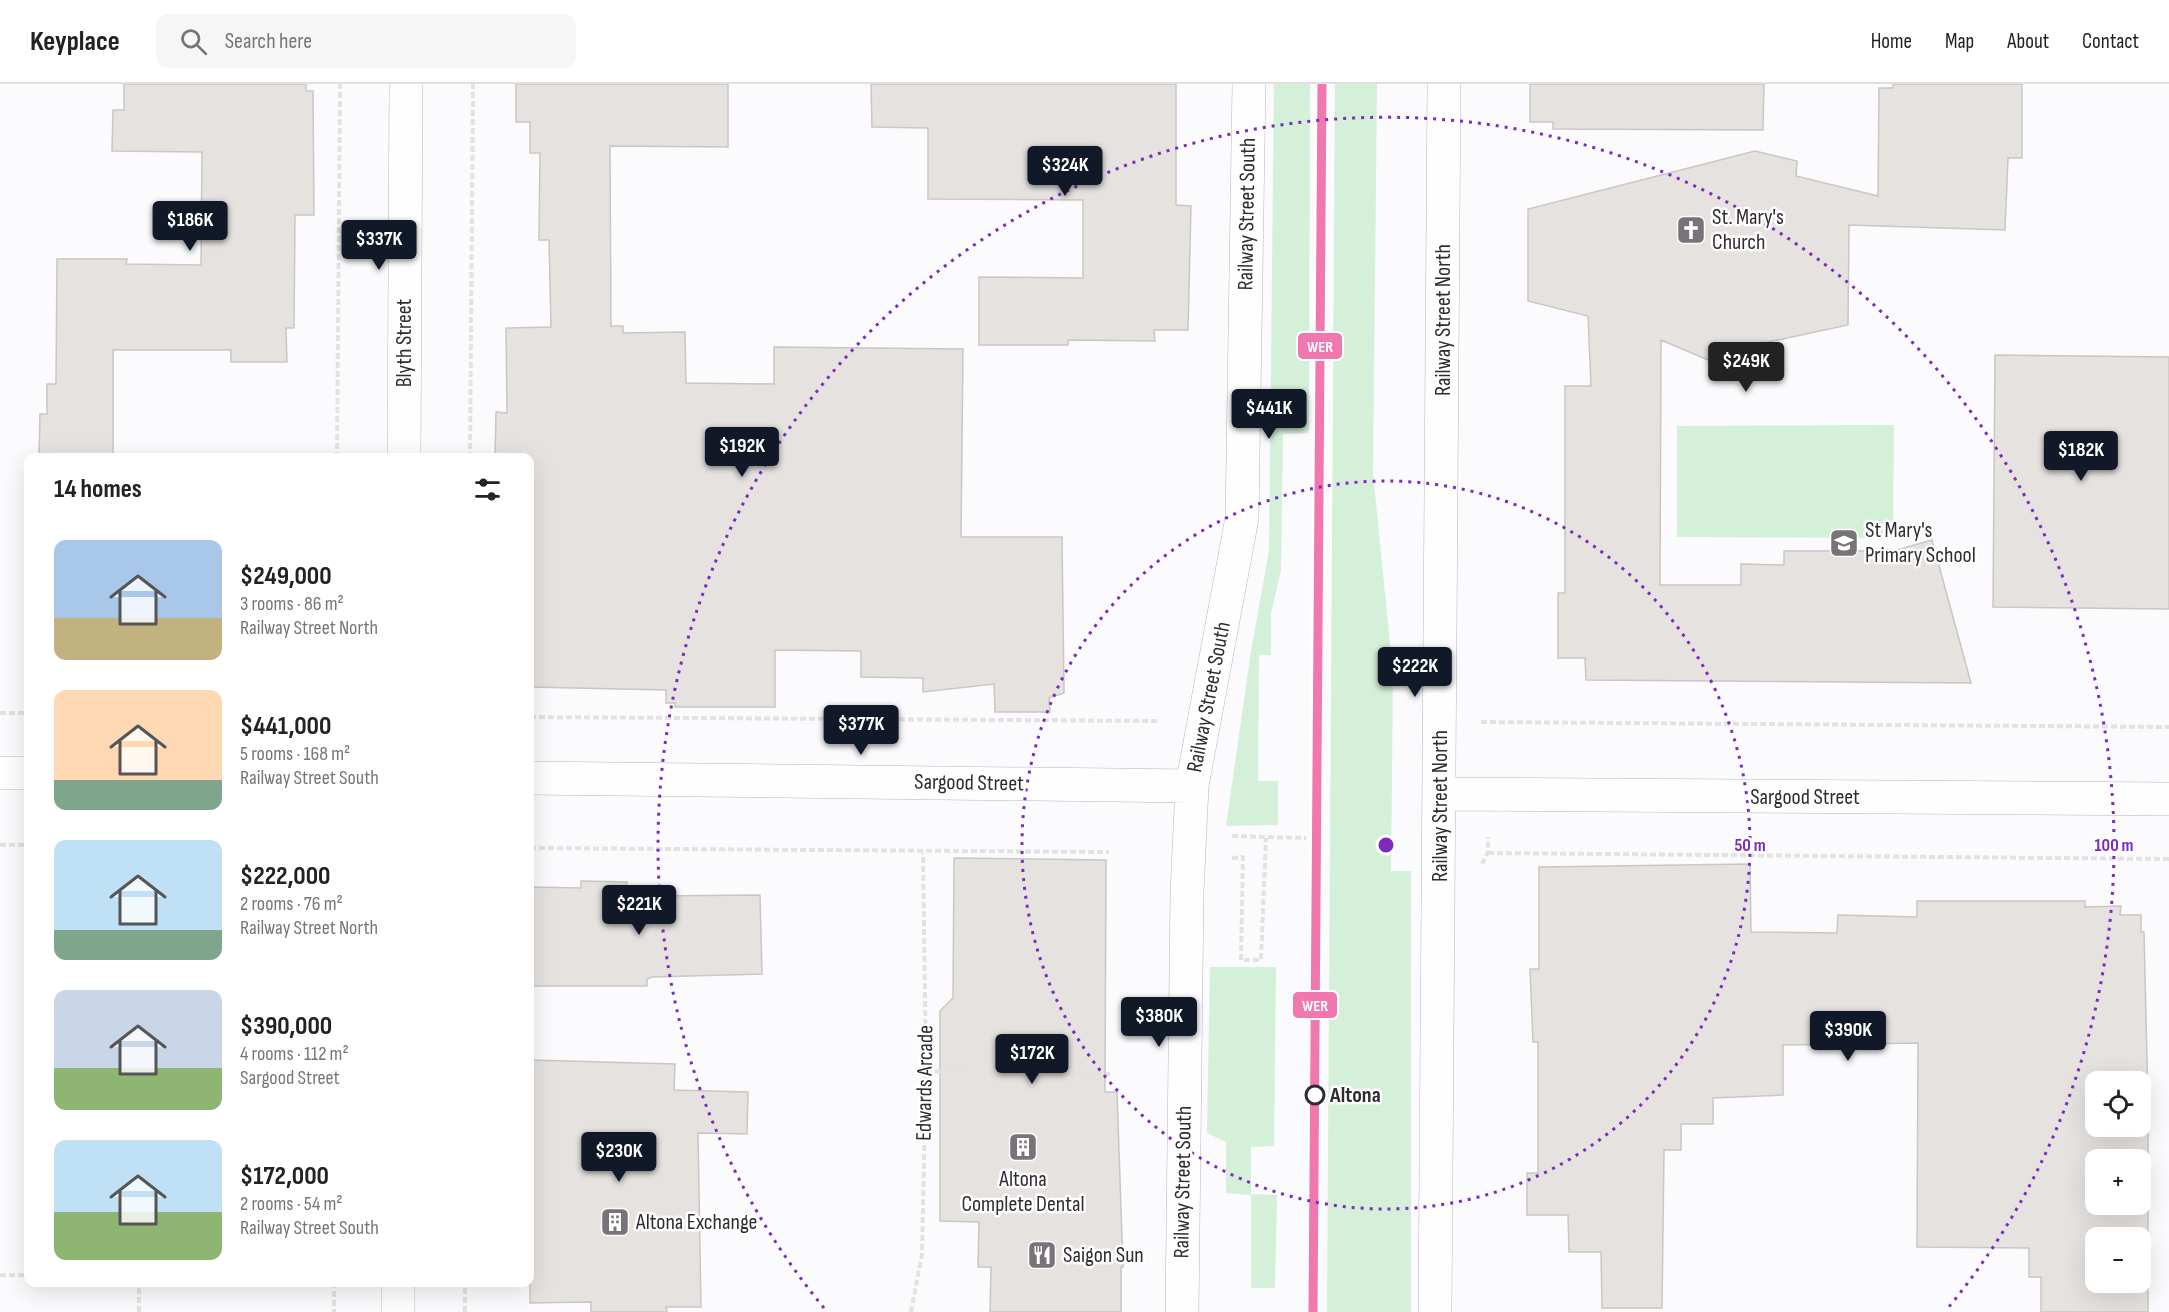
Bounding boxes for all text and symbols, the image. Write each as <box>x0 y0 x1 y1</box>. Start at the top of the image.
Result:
search box <box>156 14 576 68</box>
text: Keyplace <box>30 25 120 58</box>
icon: search <box>177 25 210 58</box>
text: Search here <box>225 28 312 55</box>
text: Home <box>1871 29 1912 54</box>
text: Map <box>1945 29 1974 54</box>
text: About <box>2007 29 2049 54</box>
text: Contact <box>2082 29 2139 54</box>
street label: Railway Street South <box>1232 137 1262 291</box>
pin: $324K <box>1023 146 1107 197</box>
text: $324K <box>1041 153 1089 177</box>
pin: $186K <box>148 201 232 252</box>
place label: St. Mary's Church <box>1712 204 1784 256</box>
text: $186K <box>167 208 213 232</box>
church icon: St. Mary's Church <box>1675 214 1707 246</box>
pin: $337K <box>337 220 421 271</box>
text: $337K <box>356 227 402 251</box>
street label: Railway Street North <box>1430 244 1457 396</box>
street label: Blyth Street <box>391 298 418 387</box>
line badge: WER <box>1297 332 1343 360</box>
text: WER <box>1307 338 1333 357</box>
pin: $249K <box>1704 342 1788 393</box>
text: $249K <box>1722 349 1770 373</box>
pin: $441K <box>1227 389 1311 440</box>
text: $441K <box>1246 396 1292 420</box>
pin: $192K <box>700 427 784 478</box>
pin: $182K <box>2039 431 2123 482</box>
text: $192K <box>719 434 765 458</box>
text: $182K <box>2058 438 2104 462</box>
icon: filters <box>471 473 504 506</box>
text: 14 homes <box>54 474 142 505</box>
place label: St Mary's Primary School <box>1865 517 1976 569</box>
school or university icon: St Mary's Primary School <box>1828 527 1860 559</box>
text: $249,000 <box>240 561 332 592</box>
icon: home <box>102 564 174 636</box>
text: 3 rooms · 86 m² <box>240 592 344 616</box>
text: Railway Street North <box>240 616 378 640</box>
street label: Railway Street South <box>1181 619 1237 775</box>
pin: $222K <box>1373 647 1457 698</box>
text: $222K <box>1392 654 1438 678</box>
pin: $377K <box>819 705 903 756</box>
text: $441,000 <box>240 711 331 742</box>
text: $377K <box>838 712 884 736</box>
icon: home <box>102 714 174 786</box>
street label: Railway Street North <box>1427 730 1454 882</box>
text: 5 rooms · 168 m² <box>240 742 350 766</box>
text: Railway Street South <box>240 766 379 790</box>
street label: Sargood Street <box>914 769 1024 797</box>
street label: Sargood Street <box>1750 784 1860 811</box>
centre of rings <box>1376 835 1396 855</box>
text: 50 m <box>1734 835 1766 856</box>
text: 100 m <box>2095 835 2134 856</box>
text: $222,000 <box>240 861 330 892</box>
icon: home <box>102 864 174 936</box>
pin: $221K <box>597 885 681 936</box>
text: 2 rooms · 76 m² <box>240 892 343 916</box>
text: $221K <box>616 892 662 916</box>
text: Railway Street North <box>240 916 378 940</box>
line badge: WER <box>1292 991 1338 1019</box>
pin: $380K <box>1117 997 1201 1048</box>
text: WER <box>1302 997 1328 1016</box>
text: $380K <box>1135 1004 1183 1028</box>
text: $390,000 <box>240 1011 332 1042</box>
pin: $390K <box>1806 1011 1890 1062</box>
icon: home <box>102 1014 174 1086</box>
text: $390K <box>1824 1018 1872 1042</box>
street label: Edwards Arcade <box>910 1025 940 1141</box>
pin: $172K <box>990 1034 1074 1085</box>
text: $172K <box>1009 1041 1055 1065</box>
text: 4 rooms · 112 m² <box>240 1042 349 1066</box>
text: Sargood Street <box>240 1066 340 1090</box>
map controls <box>2085 1071 2151 1293</box>
button: locate <box>2085 1071 2151 1137</box>
place label: Altona <box>1329 1082 1381 1109</box>
marker: Altona <box>1305 1085 1325 1105</box>
street label: Railway Street South <box>1168 1105 1198 1259</box>
building icon: Altona Complete Dental <box>1007 1131 1039 1163</box>
pin: $230K <box>577 1132 661 1183</box>
text: $230K <box>595 1139 643 1163</box>
button: + <box>2085 1149 2151 1215</box>
text: $172,000 <box>240 1161 329 1192</box>
icon: home <box>102 1164 174 1236</box>
place label: Altona Complete Dental <box>962 1166 1084 1218</box>
text: 2 rooms · 54 m² <box>240 1192 342 1216</box>
building icon: Altona Exchange <box>599 1206 631 1238</box>
place label: Altona Exchange <box>635 1209 757 1236</box>
text: Railway Street South <box>240 1216 379 1240</box>
button: − <box>2085 1227 2151 1293</box>
restaurant icon: Saigon Sun <box>1026 1239 1058 1271</box>
place label: Saigon Sun <box>1063 1242 1144 1269</box>

